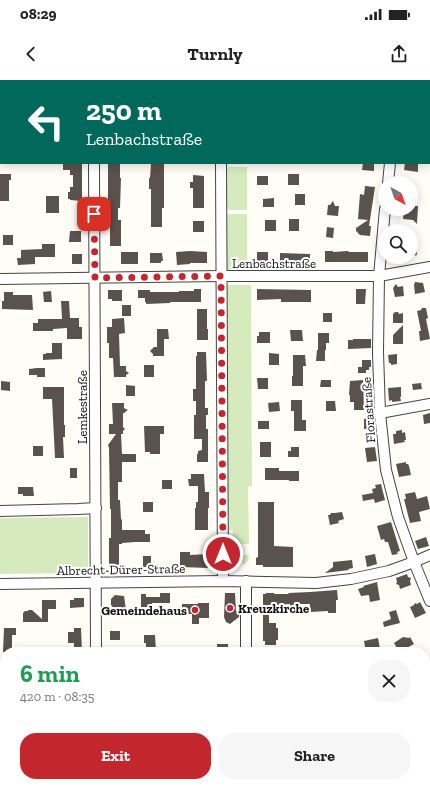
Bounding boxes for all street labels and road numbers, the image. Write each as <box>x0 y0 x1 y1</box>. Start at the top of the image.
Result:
street label: Lenbachstraße <box>232 256 316 271</box>
street label: Lemkestraße <box>75 370 90 444</box>
street label: Florastraße <box>359 377 378 443</box>
street label: Albrecht-Dürer-Straße <box>56 561 186 578</box>

